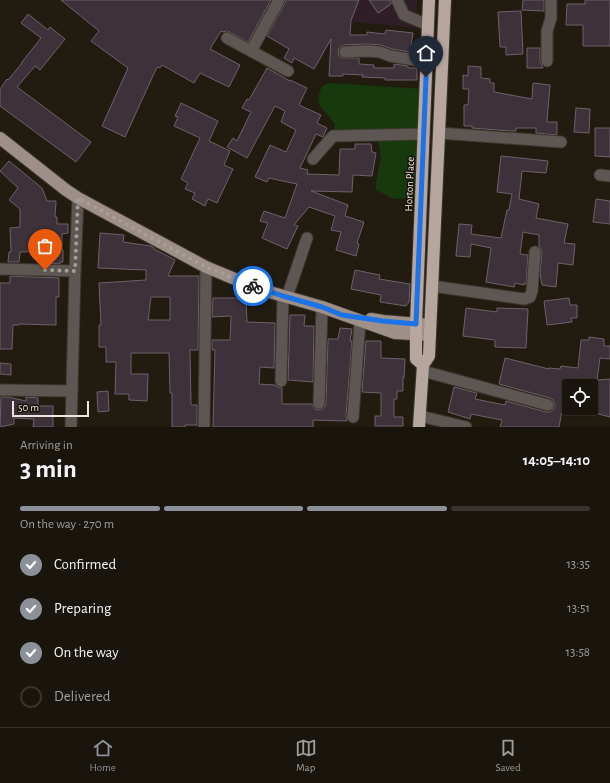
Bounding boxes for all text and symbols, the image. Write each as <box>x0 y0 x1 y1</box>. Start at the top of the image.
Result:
pin <box>409 36 443 77</box>
icon: home <box>415 42 437 64</box>
street label: Horton Place <box>403 156 416 212</box>
pin <box>28 229 62 270</box>
icon: bag <box>34 235 56 257</box>
courier <box>233 266 273 306</box>
icon: bike <box>242 275 264 297</box>
map controls <box>562 379 598 415</box>
button: locate <box>562 379 598 415</box>
scale bar <box>12 399 89 418</box>
text: 50 m <box>18 402 39 413</box>
text: Arriving in <box>20 439 73 452</box>
text: 14:05–14:10 <box>523 453 590 468</box>
text: 3 min <box>20 456 77 482</box>
text: On the way · 270 m <box>20 518 114 531</box>
icon: check <box>20 554 42 576</box>
text: Confirmed <box>54 557 116 572</box>
text: 13:35 <box>566 558 590 571</box>
icon: check <box>20 598 42 620</box>
text: Preparing <box>54 601 111 616</box>
text: 13:51 <box>567 602 590 615</box>
icon: check <box>20 642 42 664</box>
text: On the way <box>54 645 119 660</box>
text: 13:58 <box>566 646 590 659</box>
text: Delivered <box>54 689 111 704</box>
tab: Home <box>89 737 116 774</box>
tab: Map <box>295 737 317 774</box>
tab: Saved <box>495 737 521 774</box>

